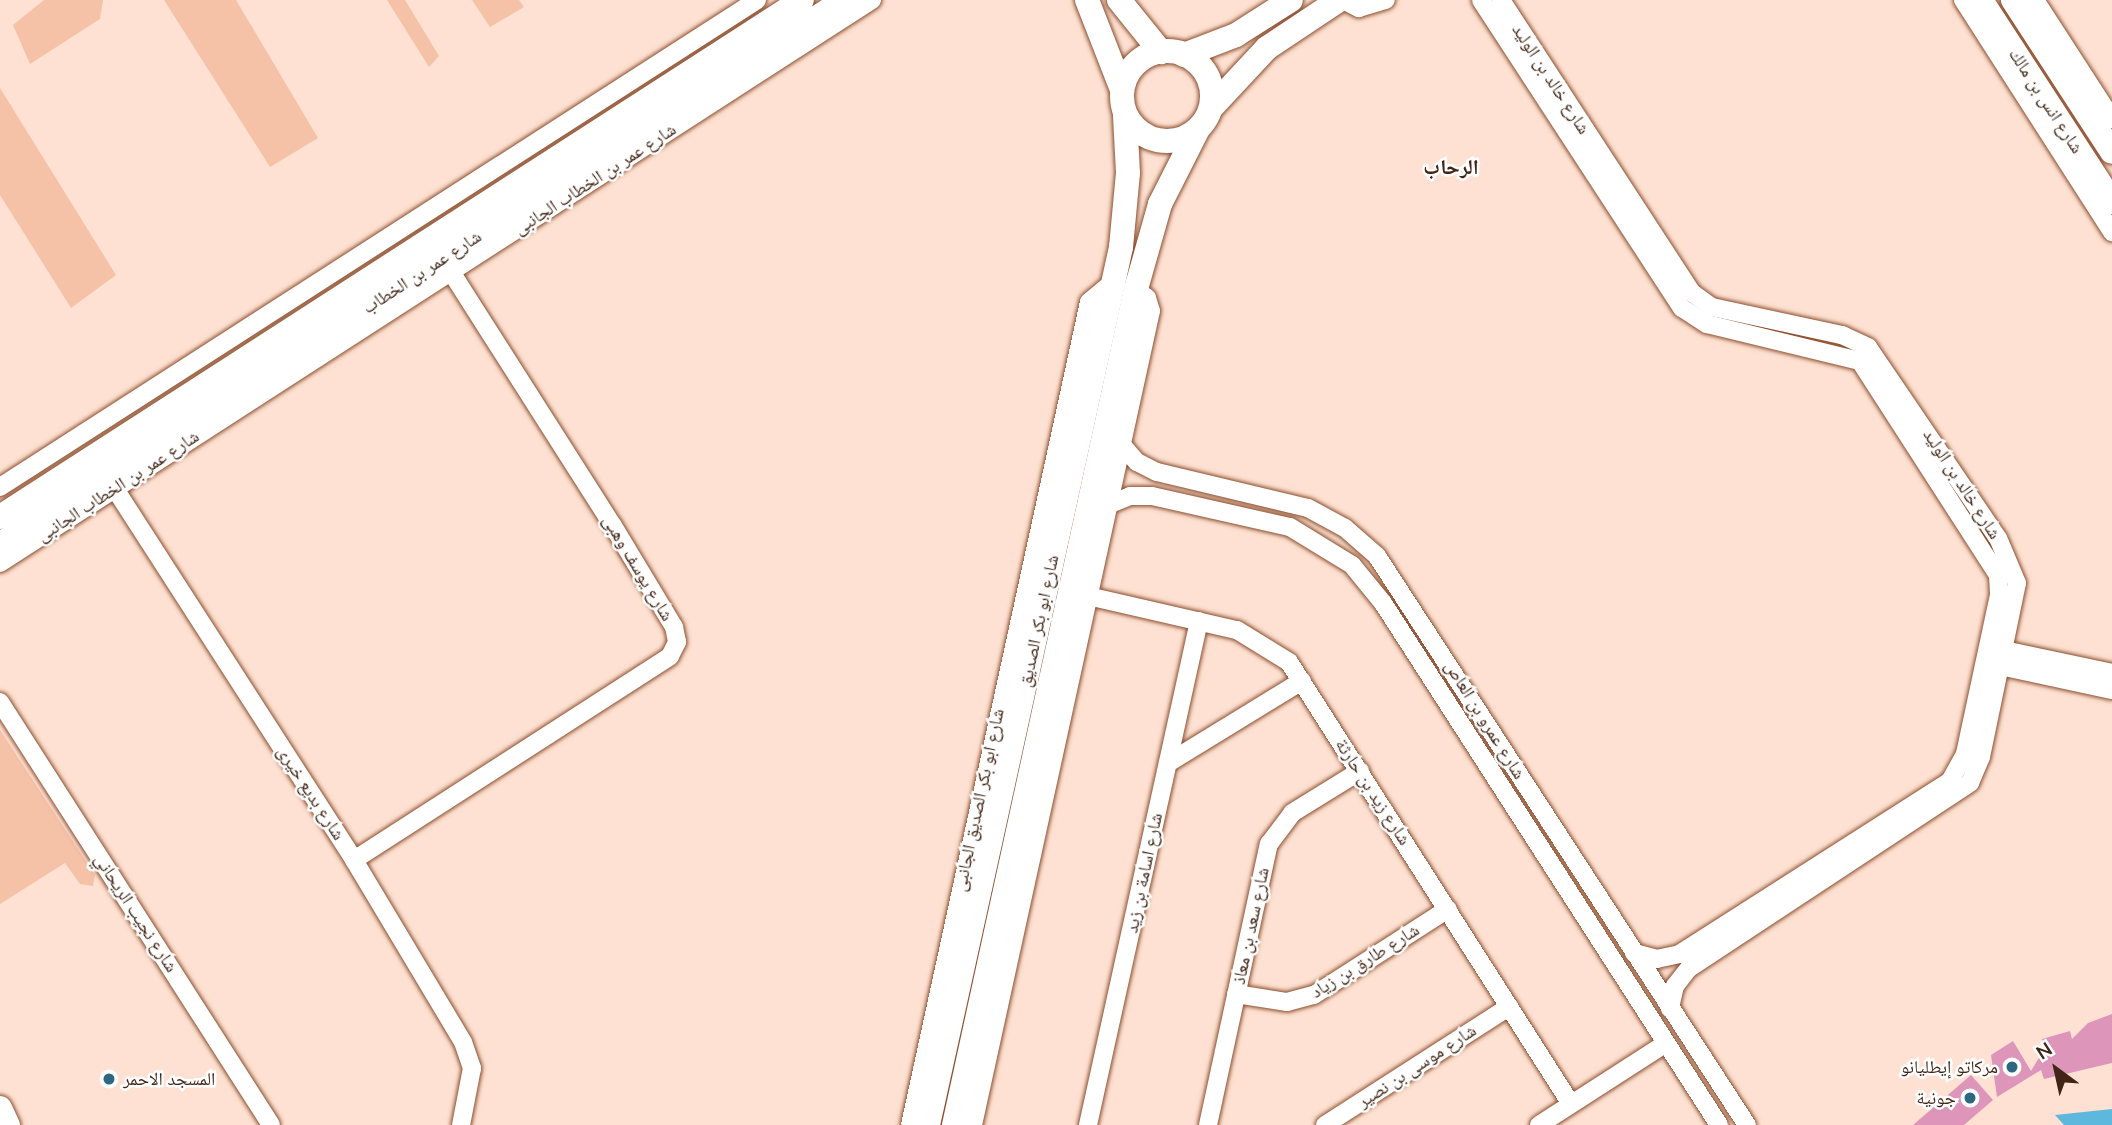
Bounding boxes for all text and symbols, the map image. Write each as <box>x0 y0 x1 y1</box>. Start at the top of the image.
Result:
street label: شارع خالد بن الوليد <box>1507 20 1595 138</box>
street label: شارع انس بن مالك <box>2004 44 2088 158</box>
street label: شارع عمر بن الخطاب الجانبى <box>510 118 680 240</box>
district label: الرحاب <box>1423 154 1479 180</box>
street label: شارع عمر بن الخطاب <box>359 226 485 318</box>
street label: شارع عمر بن الخطاب الجانبى <box>33 425 203 547</box>
street label: شارع خالد بن الوليد <box>1918 425 2006 543</box>
street label: شارع يوسف وهبى <box>598 511 678 625</box>
street label: شارع ابو بكر الصديق <box>1014 553 1064 689</box>
street label: شارع عمرو بن العاص <box>1440 657 1530 783</box>
street label: شارع ابو بكر الصديق الجانبى <box>949 707 1009 893</box>
street label: شارع زيد بن حارثة <box>1331 735 1415 849</box>
street label: شارع بديع خيرى <box>273 742 349 844</box>
street label: شارع اسامة بن زيد <box>1121 811 1167 935</box>
street label: شارع نجيب الريحاني <box>90 850 182 976</box>
street label: شارع سعد بن معاذ <box>1228 866 1274 986</box>
street label: شارع طارق بن زياد <box>1307 919 1423 1003</box>
street label: شارع موسى بن نصير <box>1354 1020 1480 1112</box>
north arrow <box>2021 1034 2091 1104</box>
text: N <box>2032 1037 2058 1066</box>
place label: مركاتو إيطليانو <box>1901 1056 1998 1078</box>
marker: مركاتو إيطليانو <box>2004 1059 2020 1075</box>
place label: المسجد الاحمر <box>123 1068 215 1090</box>
marker: المسجد الاحمر <box>101 1071 117 1087</box>
place label: جونية <box>1917 1087 1956 1109</box>
marker: جونية <box>1962 1090 1978 1106</box>

